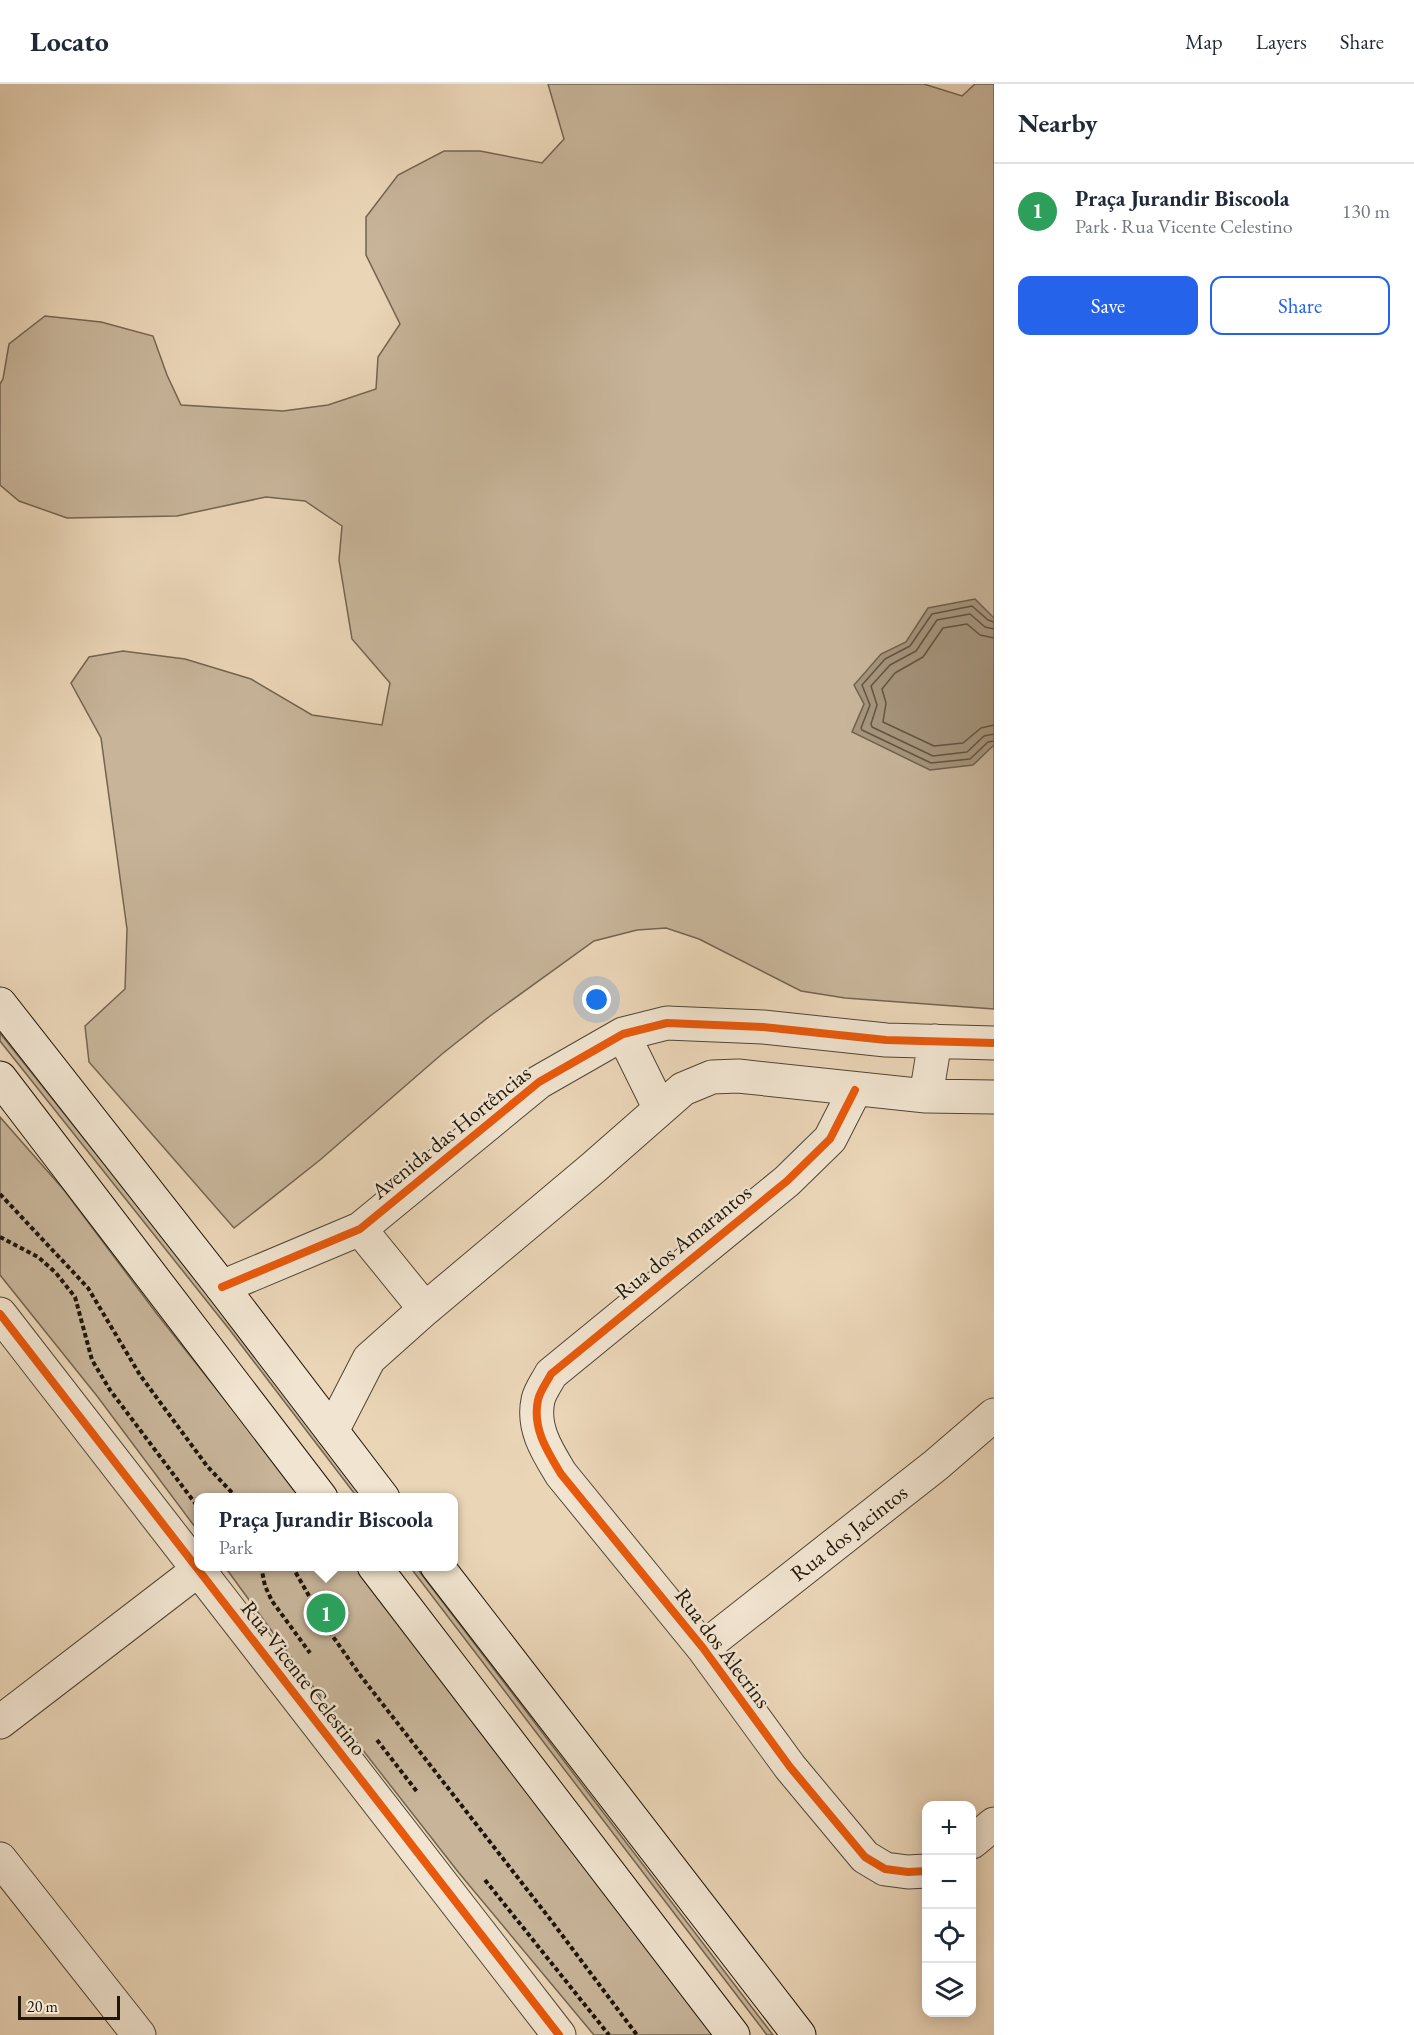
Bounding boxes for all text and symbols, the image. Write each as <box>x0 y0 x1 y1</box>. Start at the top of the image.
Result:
text: Locato <box>30 23 109 59</box>
text: Map <box>1185 28 1223 55</box>
text: Layers <box>1256 28 1307 55</box>
text: Share <box>1340 28 1384 55</box>
text: Nearby <box>1018 106 1098 140</box>
text: Praça Jurandir Biscoola <box>1075 184 1289 213</box>
text: 1 <box>1032 198 1043 224</box>
text: 130 m <box>1342 198 1390 224</box>
text: Park · Rua Vicente Celestino <box>1075 213 1293 239</box>
button: Save <box>1018 276 1198 335</box>
button: Share <box>1210 276 1390 335</box>
your location <box>582 985 611 1014</box>
street label: Avenida das Hortências <box>364 1059 537 1206</box>
street label: Rua dos Amarantos <box>609 1178 757 1306</box>
street label: Rua dos Jacintos <box>784 1478 914 1588</box>
popup <box>194 1493 458 1571</box>
text: Praça Jurandir Biscoola <box>219 1505 433 1534</box>
text: Park <box>219 1534 253 1560</box>
street label: Rua dos Alecrins <box>668 1582 778 1714</box>
pin: 1 <box>306 1590 346 1636</box>
street label: Rua Vicente Celestino <box>234 1595 374 1761</box>
map controls <box>922 1801 976 2017</box>
button: + <box>922 1801 976 1855</box>
button: − <box>922 1855 976 1909</box>
button: locate <box>922 1909 976 1963</box>
button: layers <box>922 1963 976 2017</box>
scale bar <box>18 1993 120 2020</box>
text: 20 m <box>27 1996 58 2017</box>

